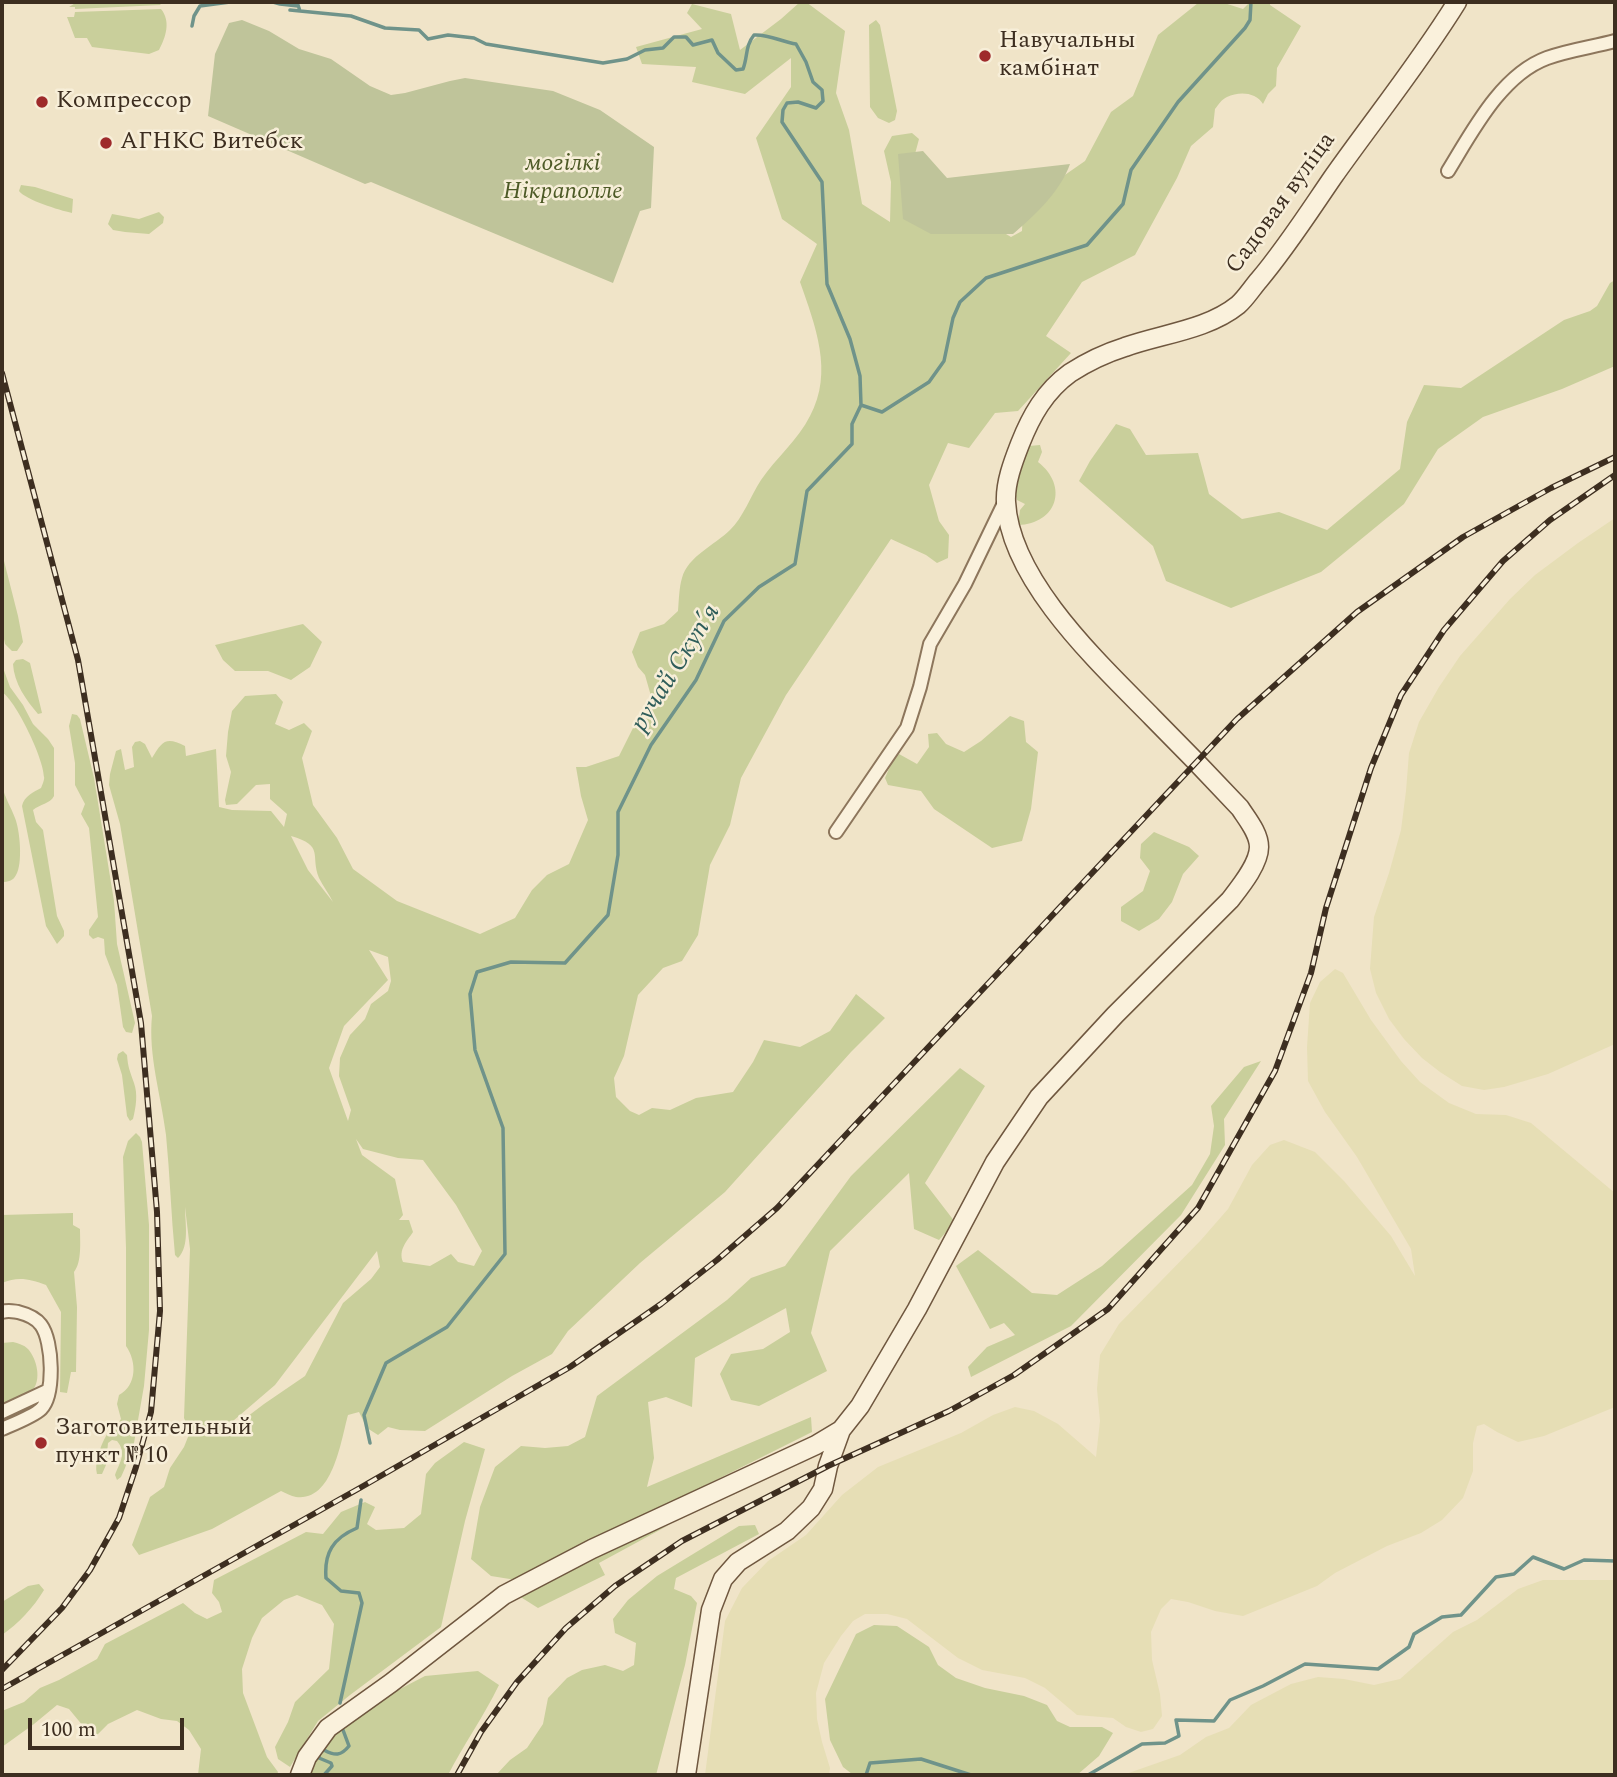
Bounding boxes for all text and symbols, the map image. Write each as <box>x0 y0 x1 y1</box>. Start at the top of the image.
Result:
place label: Навучальны камбінат <box>999 28 1135 84</box>
marker: Навучальны камбінат <box>977 48 993 64</box>
place label: Компрессор <box>56 88 192 116</box>
marker: Компрессор <box>34 94 50 110</box>
street label: Садовая вуліца <box>1221 127 1343 281</box>
place label: АГНКС Витебск <box>120 129 303 157</box>
marker: АГНКС Витебск <box>98 135 114 151</box>
park label: могілкі Нікраполле <box>503 151 623 207</box>
water label: ручай Скупʼя <box>626 600 728 738</box>
place label: Заготовительный пункт № 10 <box>55 1415 252 1471</box>
marker: Заготовительный пункт № 10 <box>33 1435 49 1451</box>
scale bar <box>32 1704 187 1748</box>
text: 100 m <box>41 1714 96 1746</box>

